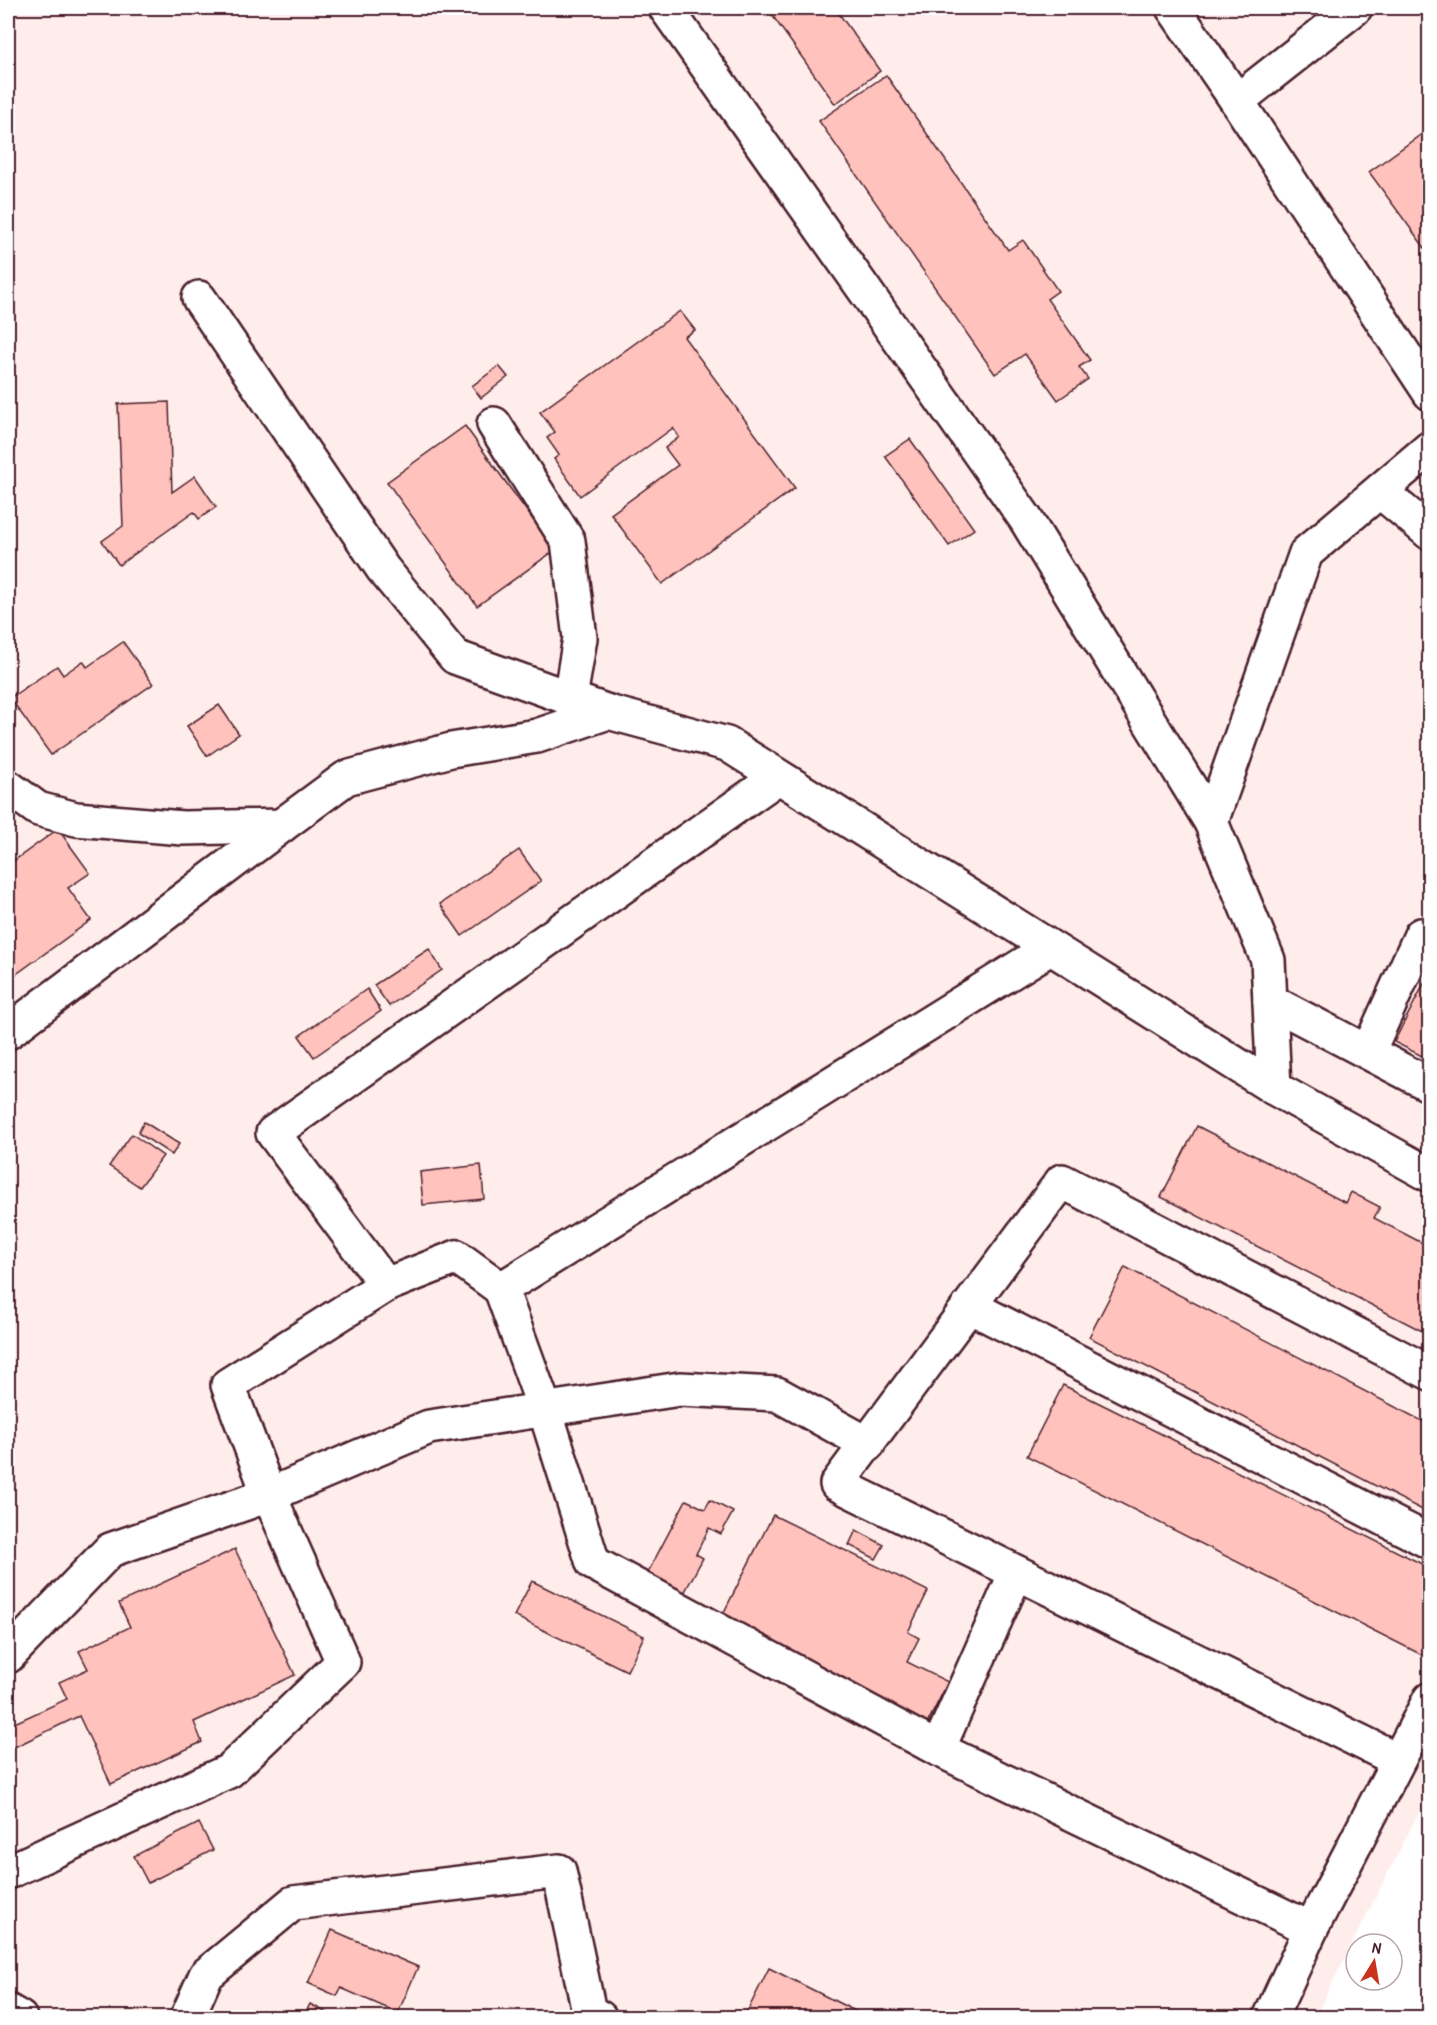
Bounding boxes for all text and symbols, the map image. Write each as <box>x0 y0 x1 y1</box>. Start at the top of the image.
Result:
north arrow <box>1344 1932 1404 1992</box>
text: N <box>1371 1936 1384 1959</box>

